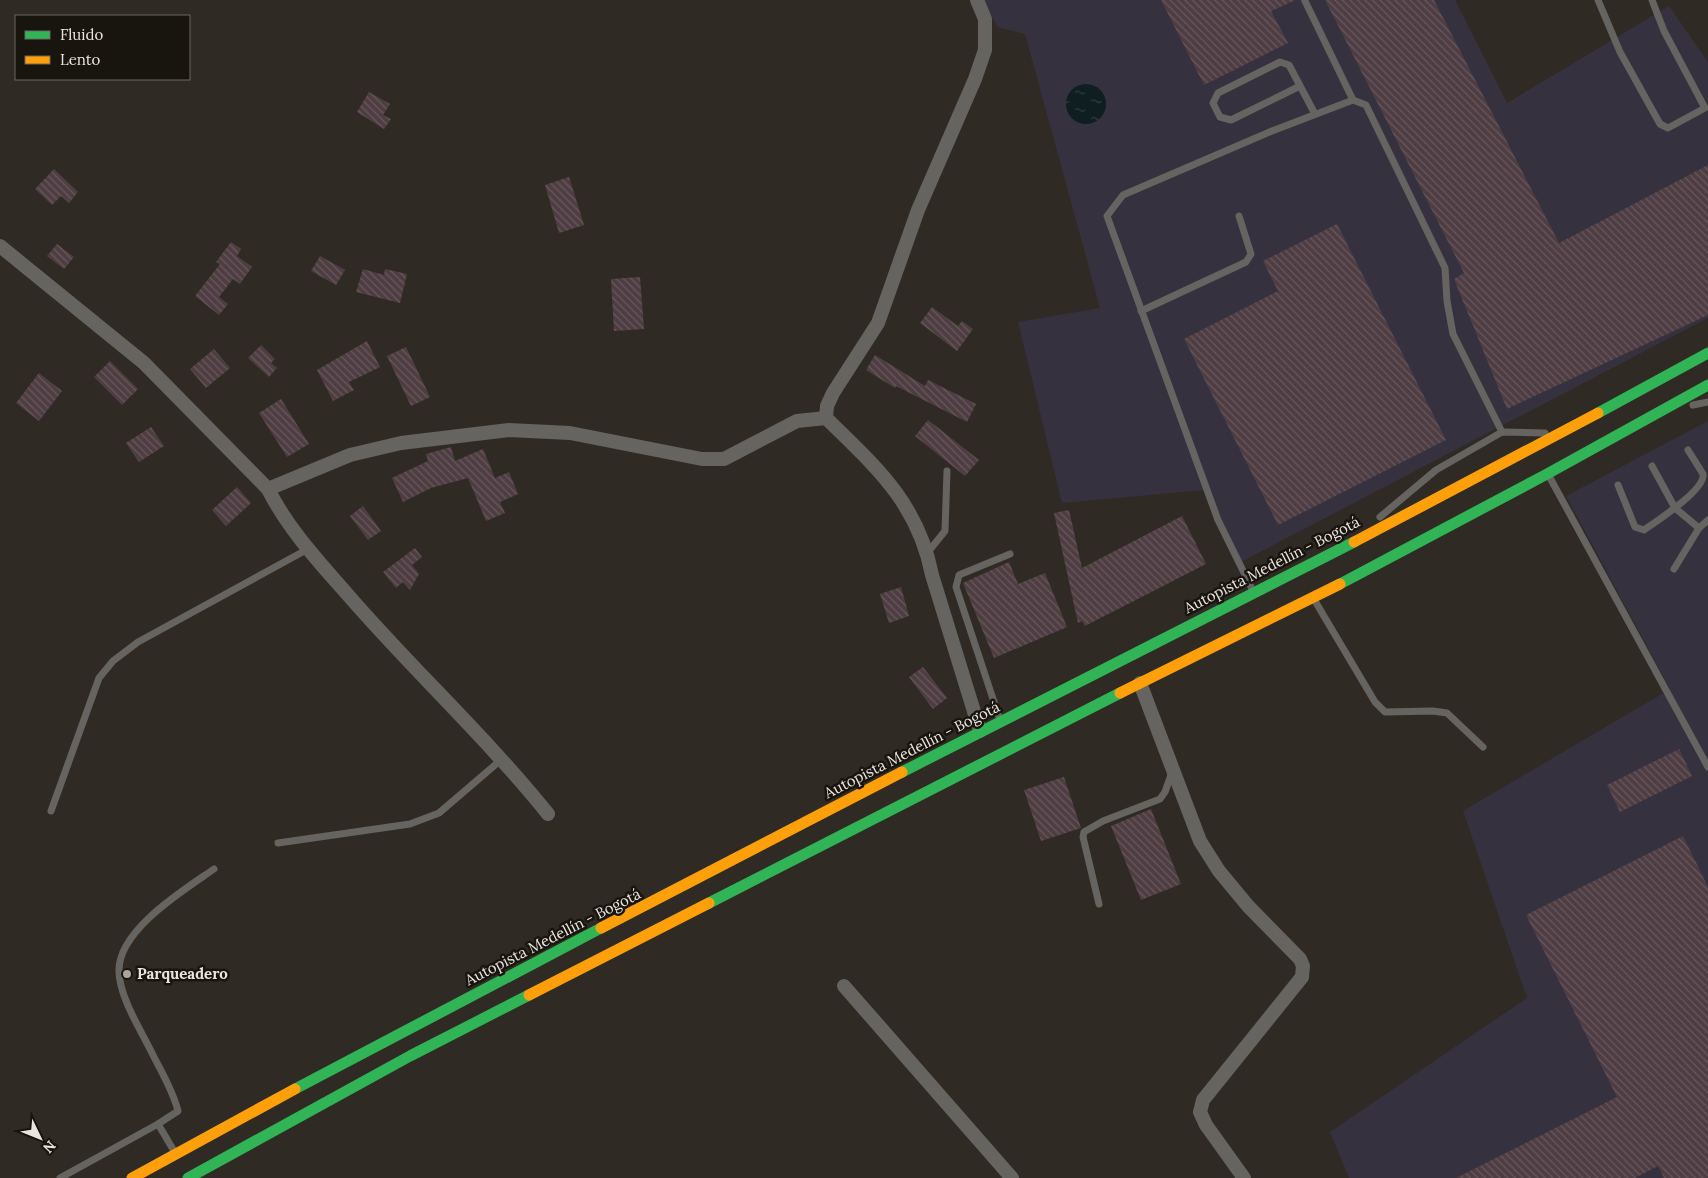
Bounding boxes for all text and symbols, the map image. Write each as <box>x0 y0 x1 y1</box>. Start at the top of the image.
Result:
legend <box>15 15 190 80</box>
text: Fluido <box>60 25 103 44</box>
text: Lento <box>60 50 101 69</box>
street label: Autopista Medellín - Bogotá <box>1180 512 1363 618</box>
street label: Autopista Medellín - Bogotá <box>820 697 1003 803</box>
street label: Autopista Medellín - Bogotá <box>461 884 644 990</box>
place label: Parqueadero <box>137 964 228 983</box>
marker: Parqueadero <box>121 968 133 980</box>
north arrow <box>15 1113 65 1163</box>
text: N <box>39 1137 60 1157</box>

